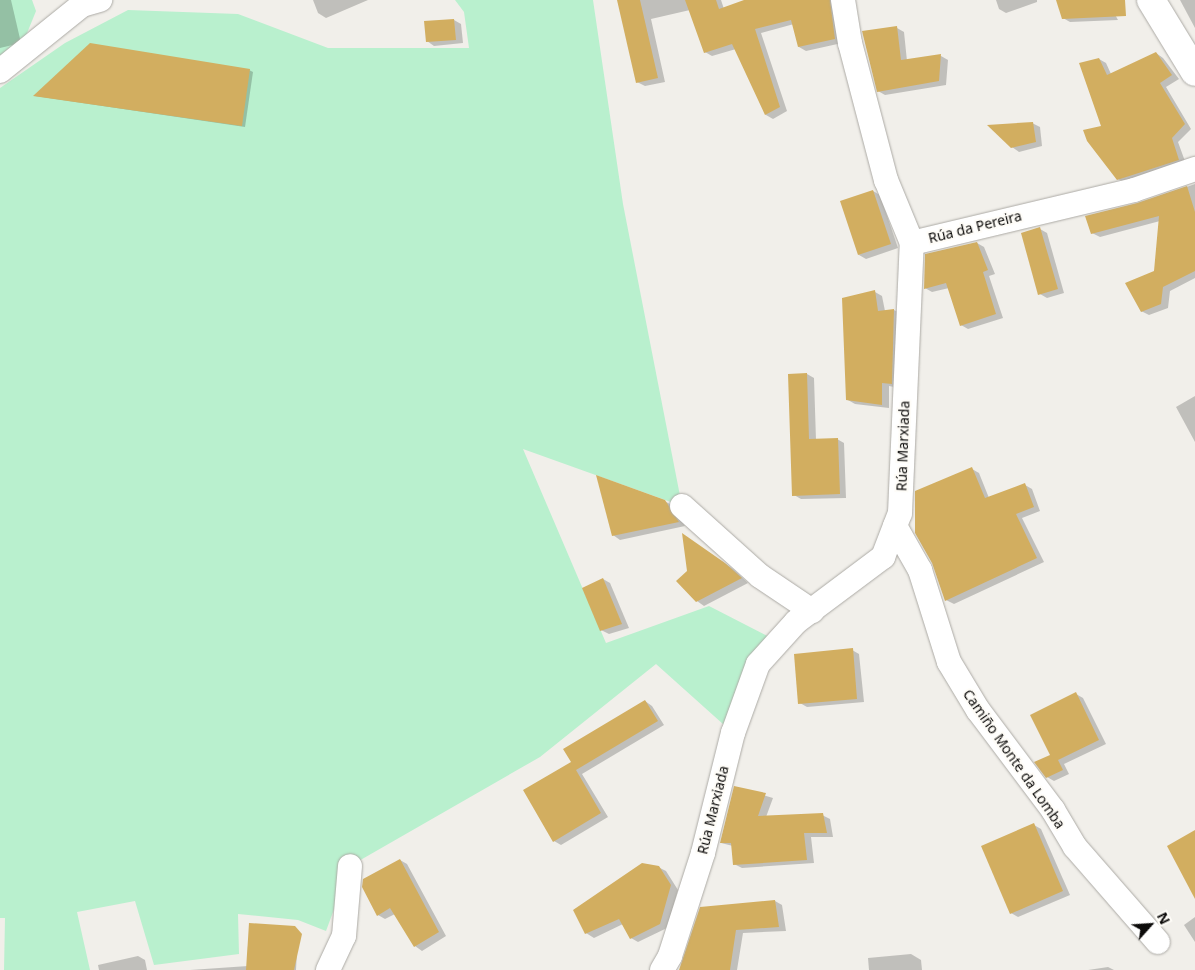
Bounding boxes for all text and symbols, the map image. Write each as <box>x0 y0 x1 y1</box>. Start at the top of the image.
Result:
street label: Rúa da Pereira <box>927 207 1023 247</box>
street label: Rúa Marxiada <box>893 400 913 492</box>
street label: Camiño Monte da Lomba <box>960 686 1068 832</box>
street label: Rúa Marxiada <box>694 764 732 856</box>
north arrow <box>1125 900 1175 950</box>
text: N <box>1153 909 1175 927</box>

